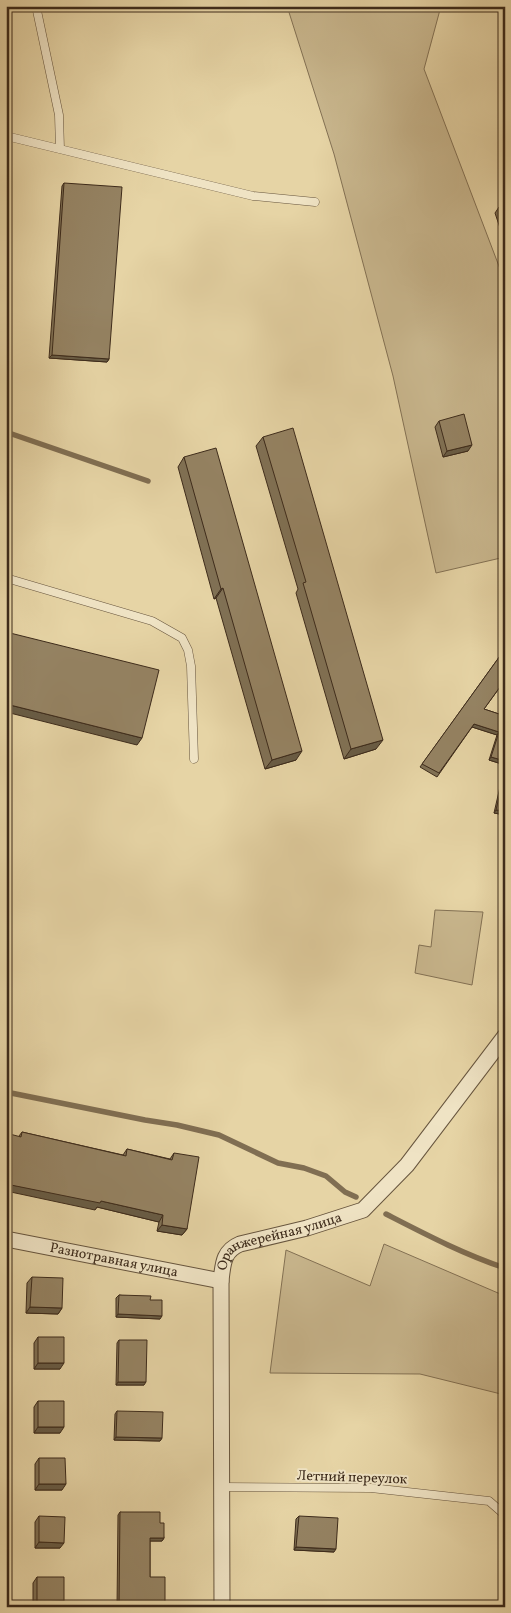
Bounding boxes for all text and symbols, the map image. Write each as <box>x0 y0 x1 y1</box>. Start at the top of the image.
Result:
street label: Оранжерейная улица <box>213 1208 344 1272</box>
street label: Разнотравная улица <box>48 1238 180 1282</box>
street label: Летний переулок <box>296 1467 408 1489</box>

